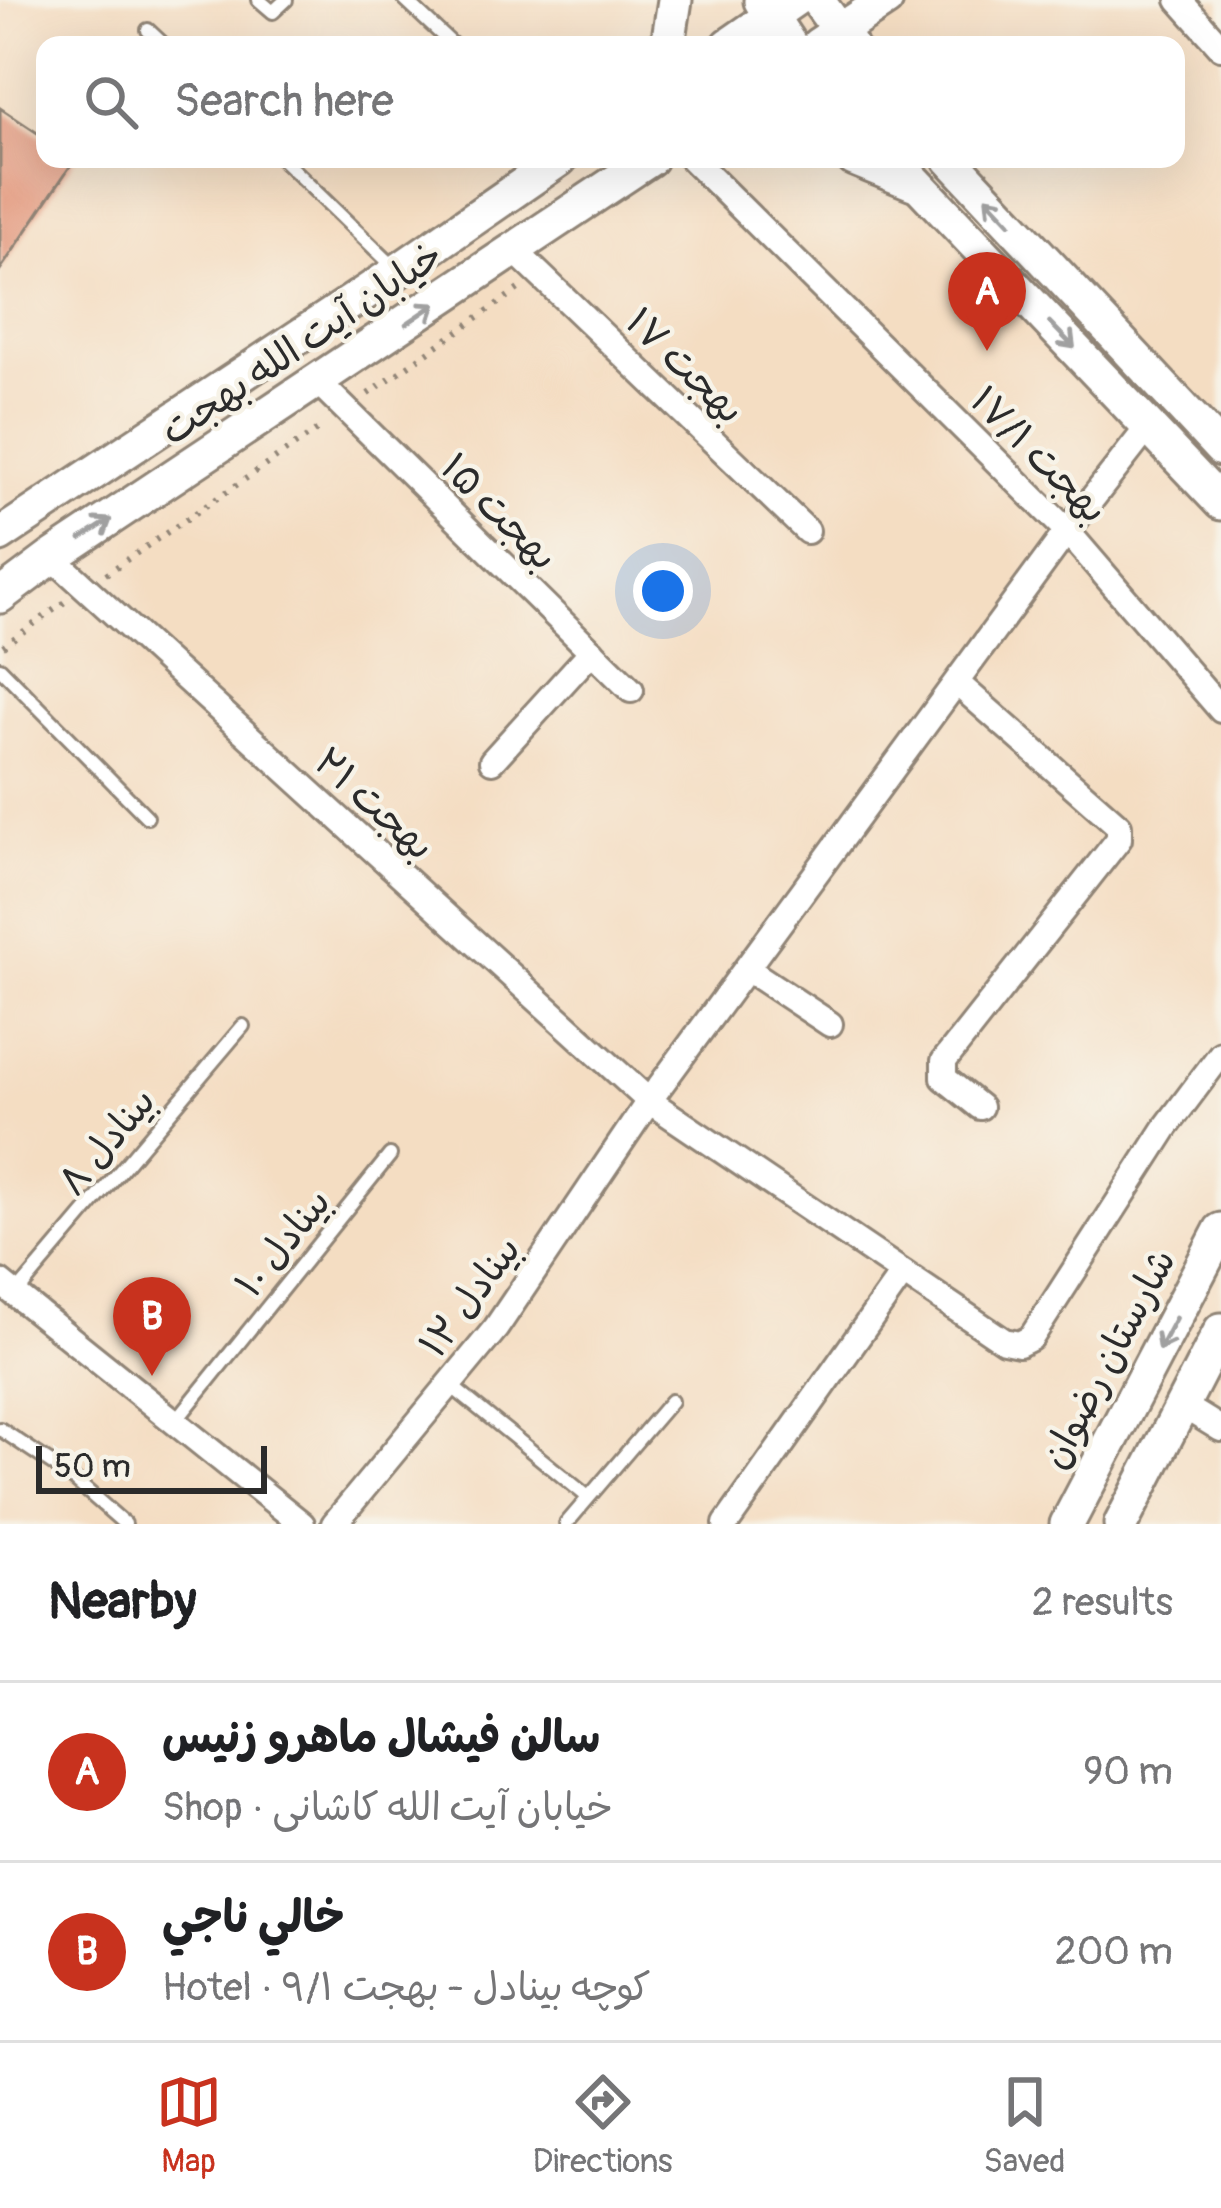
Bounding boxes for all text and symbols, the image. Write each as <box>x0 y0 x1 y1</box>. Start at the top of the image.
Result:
search box <box>36 36 1185 168</box>
icon: search <box>78 69 144 135</box>
text: Search here <box>174 74 394 130</box>
one-way arrow <box>985 196 1012 226</box>
street label: خیابان آیت الله بهجت <box>151 231 452 456</box>
pin: A <box>948 252 1026 351</box>
street label: بهجت ۱۷ <box>615 298 755 435</box>
one-way arrow <box>404 301 438 326</box>
one-way arrow <box>1047 320 1075 349</box>
street label: بهجت ۱۷/۱ <box>960 376 1118 534</box>
street label: بهجت ۱۵ <box>430 443 568 581</box>
one-way arrow <box>78 516 112 541</box>
your location <box>633 561 693 621</box>
street label: بهجت ۲۱ <box>304 737 444 871</box>
street label: بینادل ۸ <box>48 1078 166 1206</box>
street label: بینادل ۱۰ <box>225 1179 342 1307</box>
street label: بینادل ۱۲ <box>409 1226 532 1367</box>
street label: شارستان رضوان <box>1030 1240 1187 1477</box>
pin: B <box>113 1277 191 1376</box>
one-way arrow <box>1154 1315 1177 1351</box>
scale bar <box>36 1440 267 1493</box>
text: 50 m <box>54 1446 131 1487</box>
text: Nearby <box>48 1570 196 1634</box>
text: 2 results <box>1032 1578 1173 1627</box>
text: سالن فیشال ماهرو زنیس <box>162 1710 600 1766</box>
text: A <box>74 1747 100 1796</box>
text: 90 m <box>1083 1747 1173 1796</box>
text: Shop · خیابان آیت الله کاشانی <box>162 1783 613 1832</box>
text: خالي ناجي <box>162 1890 344 1946</box>
text: B <box>76 1927 98 1976</box>
text: 200 m <box>1055 1927 1173 1976</box>
text: Hotel · کوچه بینادل - بهجت ۹/۱ <box>162 1963 651 2012</box>
tab: Map <box>156 2069 222 2182</box>
tab: Directions <box>533 2069 673 2182</box>
tab: Saved <box>984 2069 1065 2182</box>

